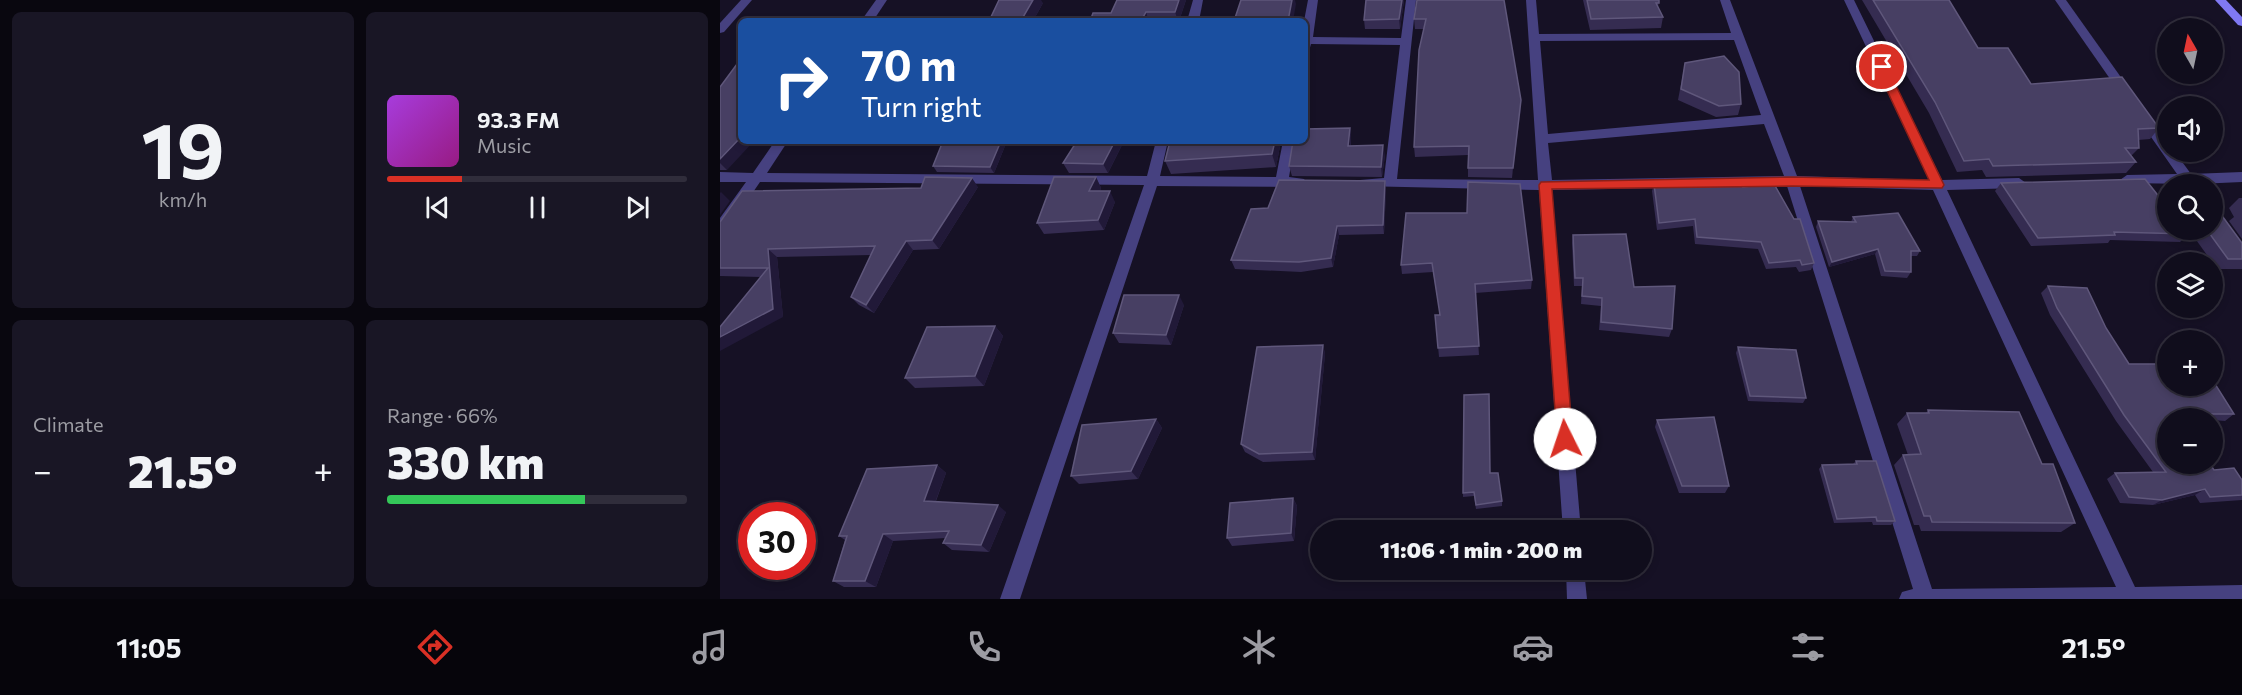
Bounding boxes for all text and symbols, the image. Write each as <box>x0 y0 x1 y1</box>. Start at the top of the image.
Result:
north arrow <box>2157 18 2223 84</box>
map controls <box>2157 18 2223 474</box>
text: 70 m <box>861 38 956 90</box>
pin <box>1856 41 1907 92</box>
icon: right <box>762 42 840 120</box>
icon: arrive <box>1865 50 1898 83</box>
text: Turn right <box>861 90 981 123</box>
button: sound <box>2157 96 2223 162</box>
text: 19 <box>141 100 225 195</box>
text: 93.3 FM <box>477 106 560 133</box>
text: Music <box>477 133 531 157</box>
button: search <box>2157 174 2223 240</box>
text: km/h <box>159 187 207 211</box>
icon: previous <box>421 191 454 224</box>
icon: pause <box>521 191 554 224</box>
icon: next <box>621 191 654 224</box>
button: layers <box>2157 252 2223 318</box>
button: + <box>2157 330 2223 396</box>
text: Range · 66% <box>387 403 498 427</box>
position arrow <box>1533 407 1597 471</box>
button: − <box>2157 408 2223 474</box>
text: Climate <box>33 412 103 436</box>
text: 330 km <box>387 433 544 488</box>
text: 21.5° <box>128 442 238 497</box>
text: − <box>33 449 52 490</box>
text: + <box>314 449 333 490</box>
speed limit sign: 30 <box>738 502 816 580</box>
text: 11:06 · 1 min · 200 m <box>1380 536 1582 563</box>
icon: directions <box>414 626 456 668</box>
icon: music <box>689 626 731 668</box>
icon: phone <box>963 626 1005 668</box>
icon: climate <box>1238 626 1280 668</box>
icon: car <box>1512 626 1554 668</box>
icon: filters <box>1787 626 1829 668</box>
text: 11:05 <box>116 631 182 664</box>
text: 21.5° <box>2061 631 2126 664</box>

